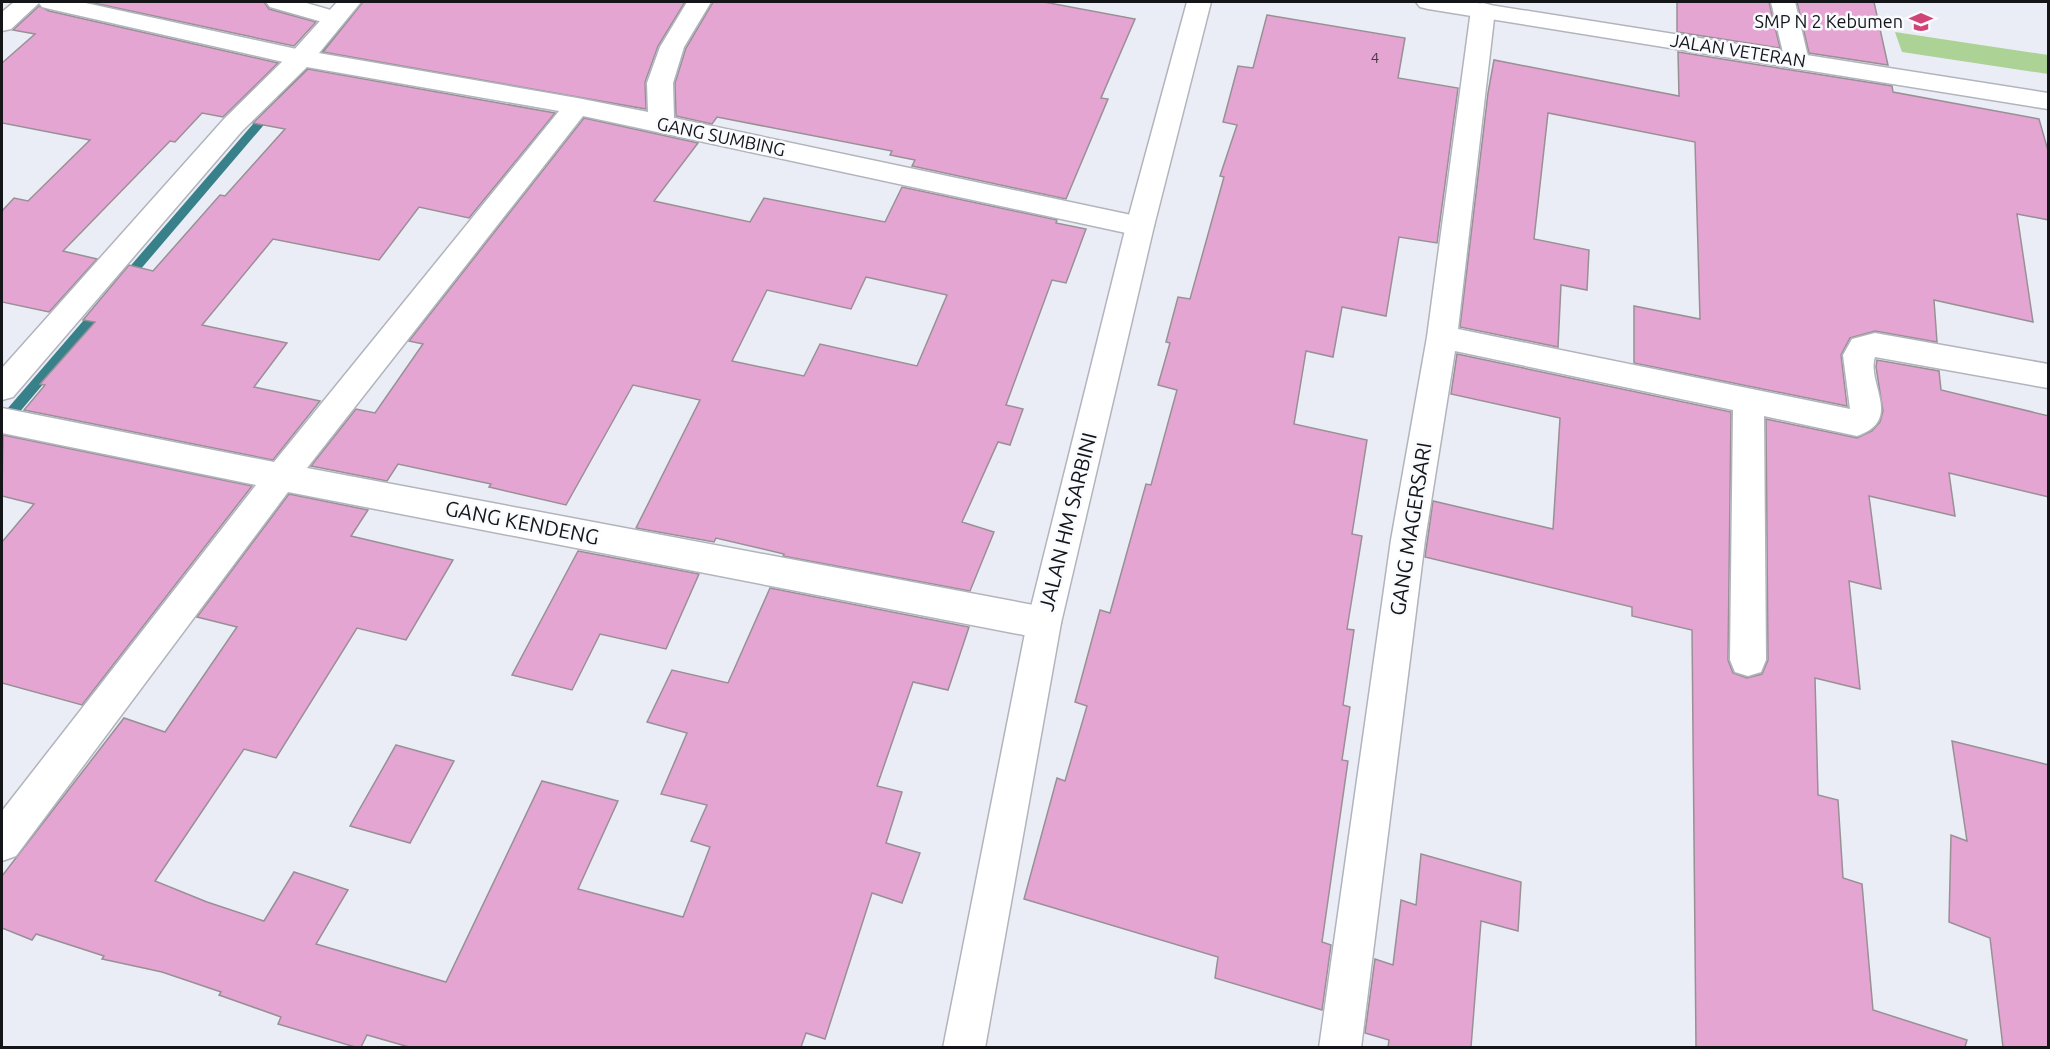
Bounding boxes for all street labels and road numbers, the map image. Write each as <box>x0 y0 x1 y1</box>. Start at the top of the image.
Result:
street label: JALAN VETERAN <box>1669 29 1807 71</box>
street label: GANG SUMBING <box>655 113 787 159</box>
street label: JALAN HM SARBINI <box>1033 430 1101 614</box>
street label: GANG MAGERSARI <box>1384 441 1436 617</box>
street label: GANG KENDENG <box>443 495 601 549</box>

